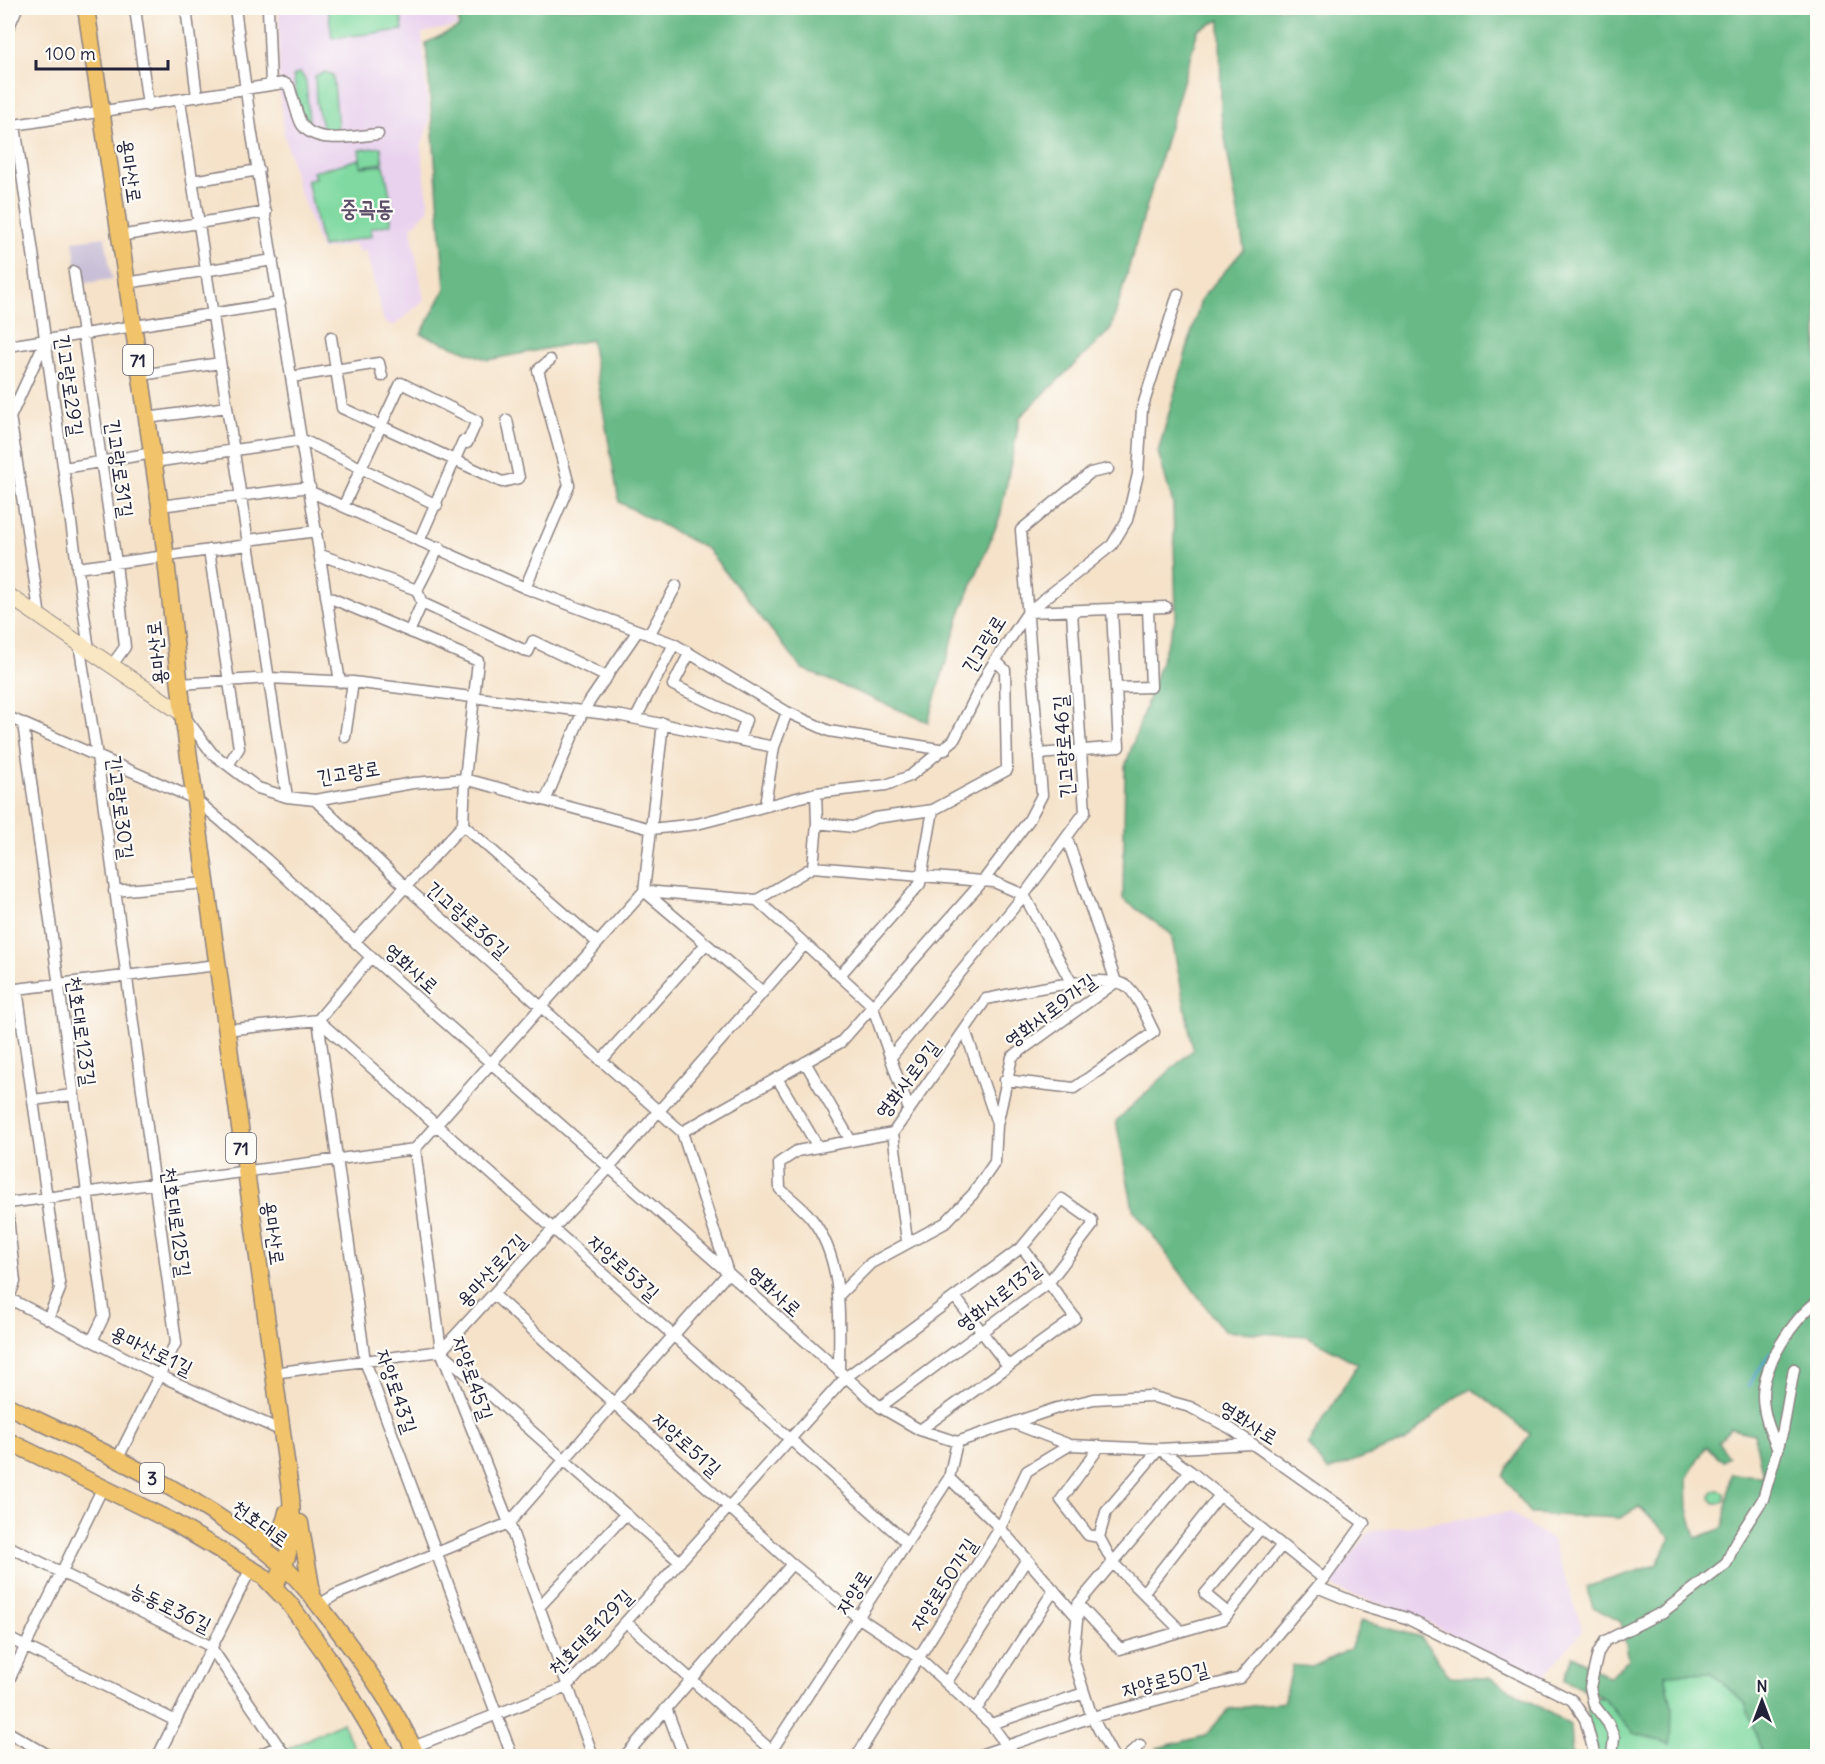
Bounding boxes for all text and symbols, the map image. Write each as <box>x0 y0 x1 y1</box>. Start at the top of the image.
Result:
scale bar <box>36 33 168 71</box>
text: 100 m <box>45 42 96 65</box>
street label: 용마산로 <box>114 137 148 205</box>
district label: 중곡동 <box>340 194 394 222</box>
street label: 긴고랑로29길 <box>50 332 90 438</box>
road number: 71 <box>123 345 153 375</box>
street label: 긴고랑로31길 <box>101 417 139 519</box>
street label: 긴고랑로 <box>955 610 1011 678</box>
street label: 용마산로 <box>140 620 172 686</box>
street label: 긴고랑로46길 <box>1047 694 1079 800</box>
street label: 긴고랑로30길 <box>102 753 140 861</box>
street label: 긴고랑로 <box>314 755 382 789</box>
street label: 긴고랑로36길 <box>421 875 515 963</box>
street label: 영화사로 <box>380 937 444 999</box>
street label: 영화사로9가길 <box>999 968 1101 1052</box>
street label: 천호대로123길 <box>62 974 102 1088</box>
street label: 영화사로9길 <box>869 1035 945 1123</box>
road number: 71 <box>226 1133 256 1163</box>
street label: 천호대로125길 <box>157 1165 197 1279</box>
street label: 용마산로 <box>257 1199 291 1267</box>
street label: 용마산로2길 <box>451 1228 531 1312</box>
street label: 자양로53길 <box>583 1229 665 1305</box>
street label: 영화사로13길 <box>951 1255 1045 1337</box>
street label: 영화사로 <box>743 1260 807 1322</box>
street label: 용마산로1길 <box>107 1319 197 1381</box>
street label: 자양로45길 <box>447 1333 499 1423</box>
street label: 자양로43길 <box>371 1346 423 1436</box>
street label: 영화사로 <box>1215 1394 1283 1450</box>
street label: 자양로51길 <box>647 1407 727 1481</box>
road number: 3 <box>140 1463 164 1493</box>
street label: 천호대로 <box>228 1494 294 1552</box>
street label: 자양로50가길 <box>904 1533 982 1635</box>
street label: 자양로 <box>829 1565 877 1619</box>
street label: 능동로36길 <box>126 1577 216 1637</box>
street label: 천호대로129길 <box>542 1583 638 1681</box>
street label: 자양로50길 <box>1119 1655 1211 1703</box>
north arrow <box>1732 1671 1792 1731</box>
text: N <box>1756 1676 1768 1696</box>

